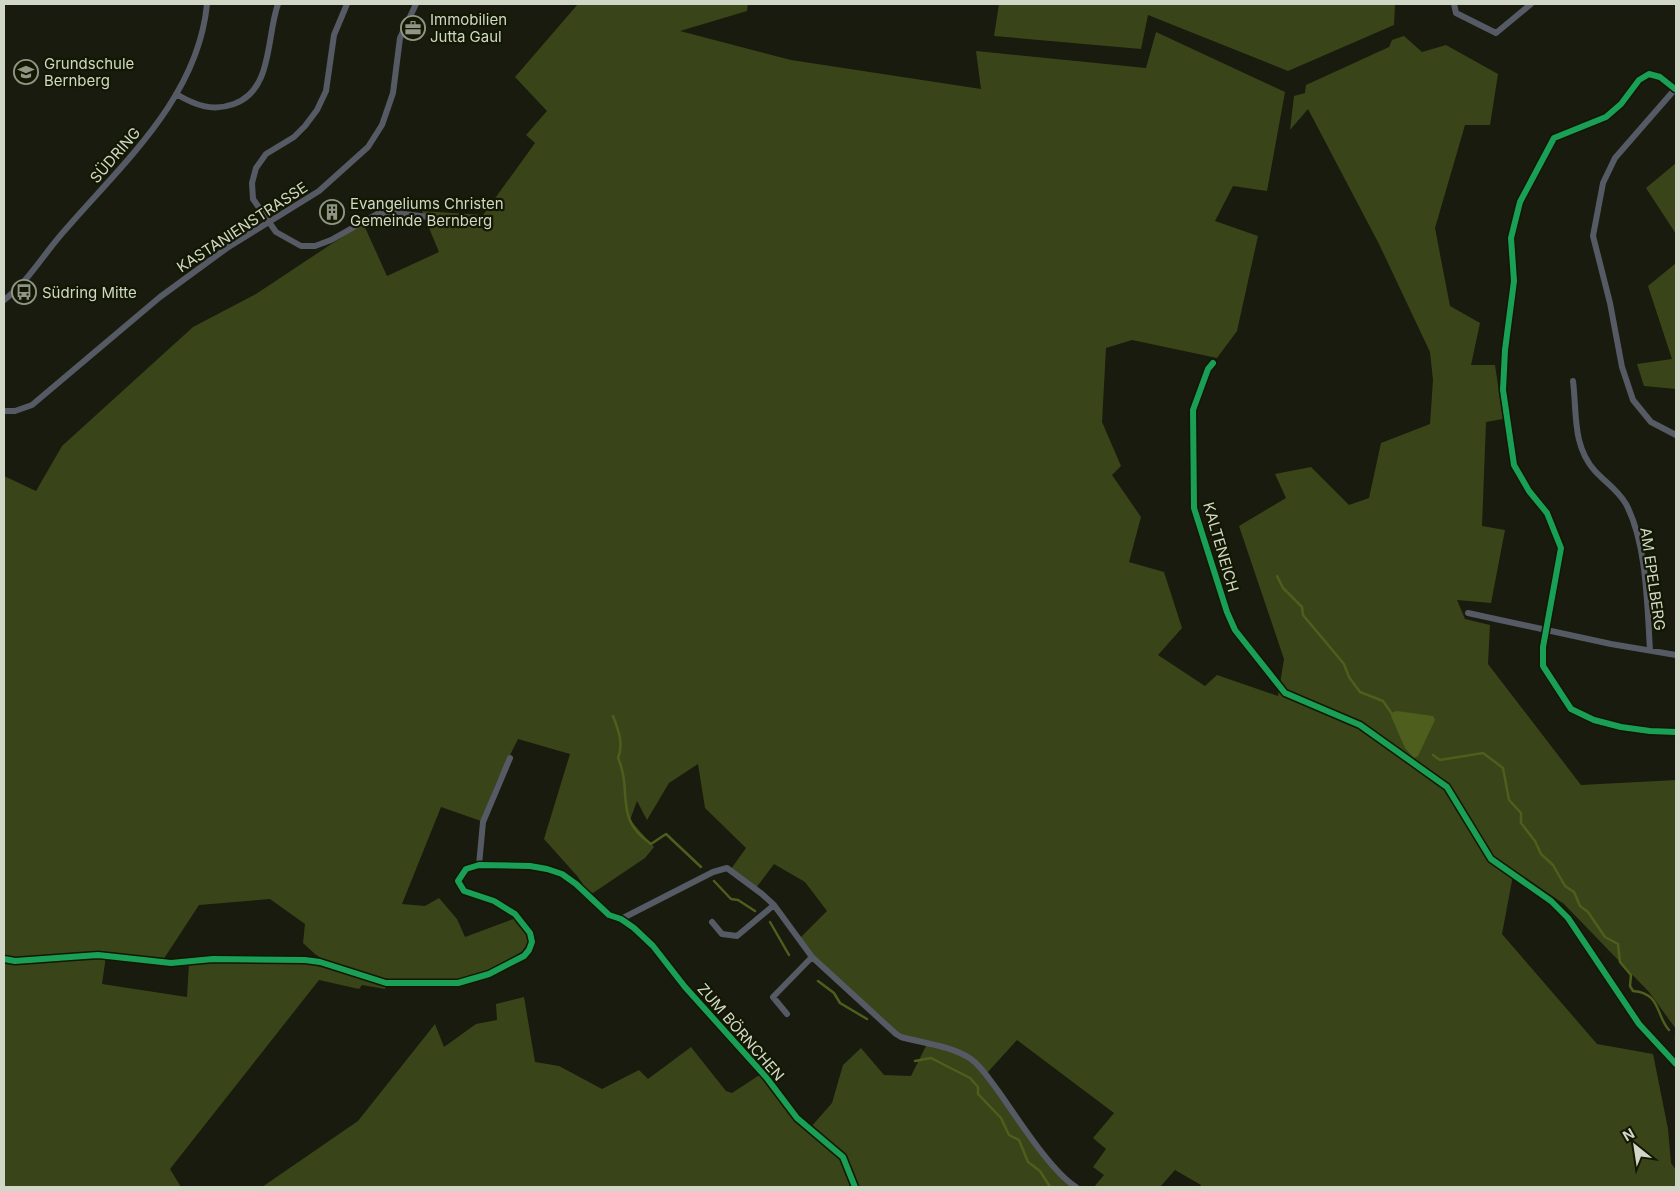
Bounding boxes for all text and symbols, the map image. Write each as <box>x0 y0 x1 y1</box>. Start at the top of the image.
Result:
place label: Immobilien Jutta Gaul <box>430 10 507 46</box>
office icon: Immobilien Jutta Gaul <box>400 15 426 41</box>
place label: Grundschule Bernberg <box>44 54 134 90</box>
school or university icon: Grundschule Bernberg <box>13 59 39 85</box>
street label: SÜDRING <box>86 123 144 187</box>
street label: KASTANIENSTRASSE <box>173 178 311 276</box>
place label: Evangeliums Christen Gemeinde Bernberg <box>350 194 504 230</box>
building icon: Evangeliums Christen Gemeinde Bernberg <box>319 199 345 225</box>
bus stop icon: Südring Mitte <box>11 279 37 305</box>
place label: Südring Mitte <box>42 283 137 302</box>
street label: KALTENEICH <box>1199 500 1243 594</box>
street label: AM EPELBERG <box>1636 526 1670 632</box>
street label: ZUM BÖRNCHEN <box>693 979 789 1085</box>
north arrow <box>1610 1121 1660 1171</box>
text: N <box>1619 1124 1637 1144</box>

